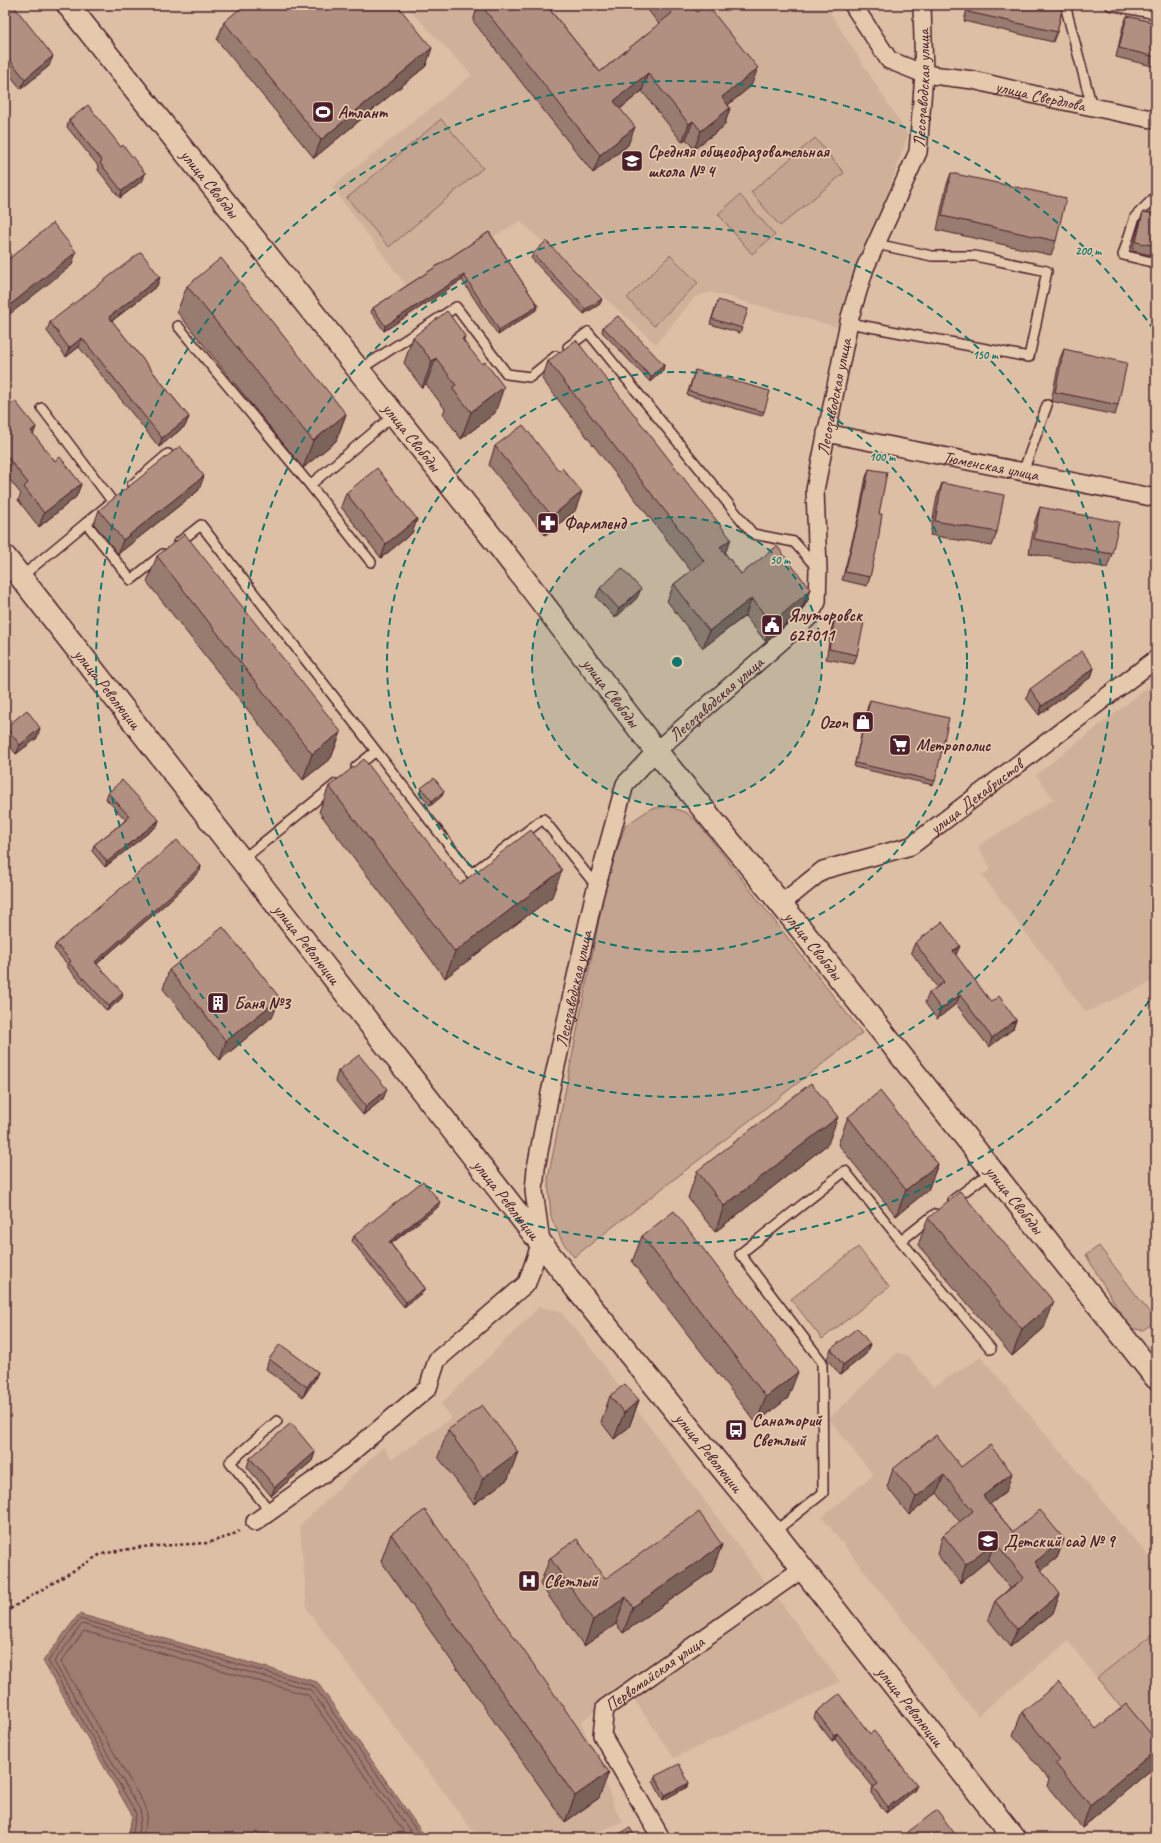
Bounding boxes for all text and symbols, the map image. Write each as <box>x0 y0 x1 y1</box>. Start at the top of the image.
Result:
street label: Лесозаводская улица <box>908 27 935 148</box>
street label: улица Свердлова <box>993 75 1089 116</box>
sports icon: Атлант <box>310 99 336 125</box>
place label: Атлант <box>338 102 389 123</box>
place label: Средняя общеобразовательная школа № 4 <box>648 141 830 182</box>
street label: улица Свободы <box>176 144 245 224</box>
school or university icon: Средняя общеобразовательная школа № 4 <box>619 148 645 174</box>
text: 200 m <box>1075 243 1102 259</box>
street label: Лесозаводская улица <box>812 335 856 457</box>
text: 150 m <box>972 347 999 363</box>
street label: улица Свободы <box>378 397 447 477</box>
street label: Тюменская улица <box>941 446 1042 485</box>
text: 100 m <box>869 449 896 465</box>
pharmacy icon: Фармленд <box>535 510 561 536</box>
place label: Фармленд <box>564 513 628 534</box>
text: 50 m <box>770 552 791 568</box>
place label: Ялуторовск 627011 <box>788 605 863 646</box>
public building icon: Ялуторовск 627011 <box>759 612 785 638</box>
street label: улица Революции <box>69 643 147 734</box>
street label: Лесозаводская улица <box>664 650 769 745</box>
street label: улица Свободы <box>577 653 646 733</box>
centre of rings <box>670 655 684 669</box>
shop icon: Ozon <box>850 709 876 735</box>
place label: Ozon <box>820 712 849 733</box>
supermarket icon: Метрополис <box>887 732 913 758</box>
place label: Метрополис <box>916 735 992 756</box>
street label: улица Декабристов <box>924 752 1029 839</box>
street label: улица Революции <box>269 899 346 990</box>
street label: улица Свободы <box>779 906 848 985</box>
street label: Лесозаводская улица <box>550 927 597 1049</box>
building icon: Баня №3 <box>205 990 231 1016</box>
place label: Баня №3 <box>234 993 291 1014</box>
street label: улица Революции <box>468 1154 546 1245</box>
street label: улица Свободы <box>980 1160 1050 1240</box>
street label: улица Революции <box>670 1407 749 1498</box>
place label: Санаторий Светлый <box>752 1410 823 1451</box>
bus stop icon: Санаторий Светлый <box>723 1417 749 1443</box>
school or university icon: Детский сад № 9 <box>975 1528 1001 1554</box>
place label: Детский сад № 9 <box>1004 1531 1117 1552</box>
hospital icon: Светлый <box>516 1568 542 1594</box>
place label: Светлый <box>544 1571 599 1592</box>
street label: Первомайская улица <box>600 1630 709 1716</box>
street label: улица Революции <box>872 1661 949 1752</box>

